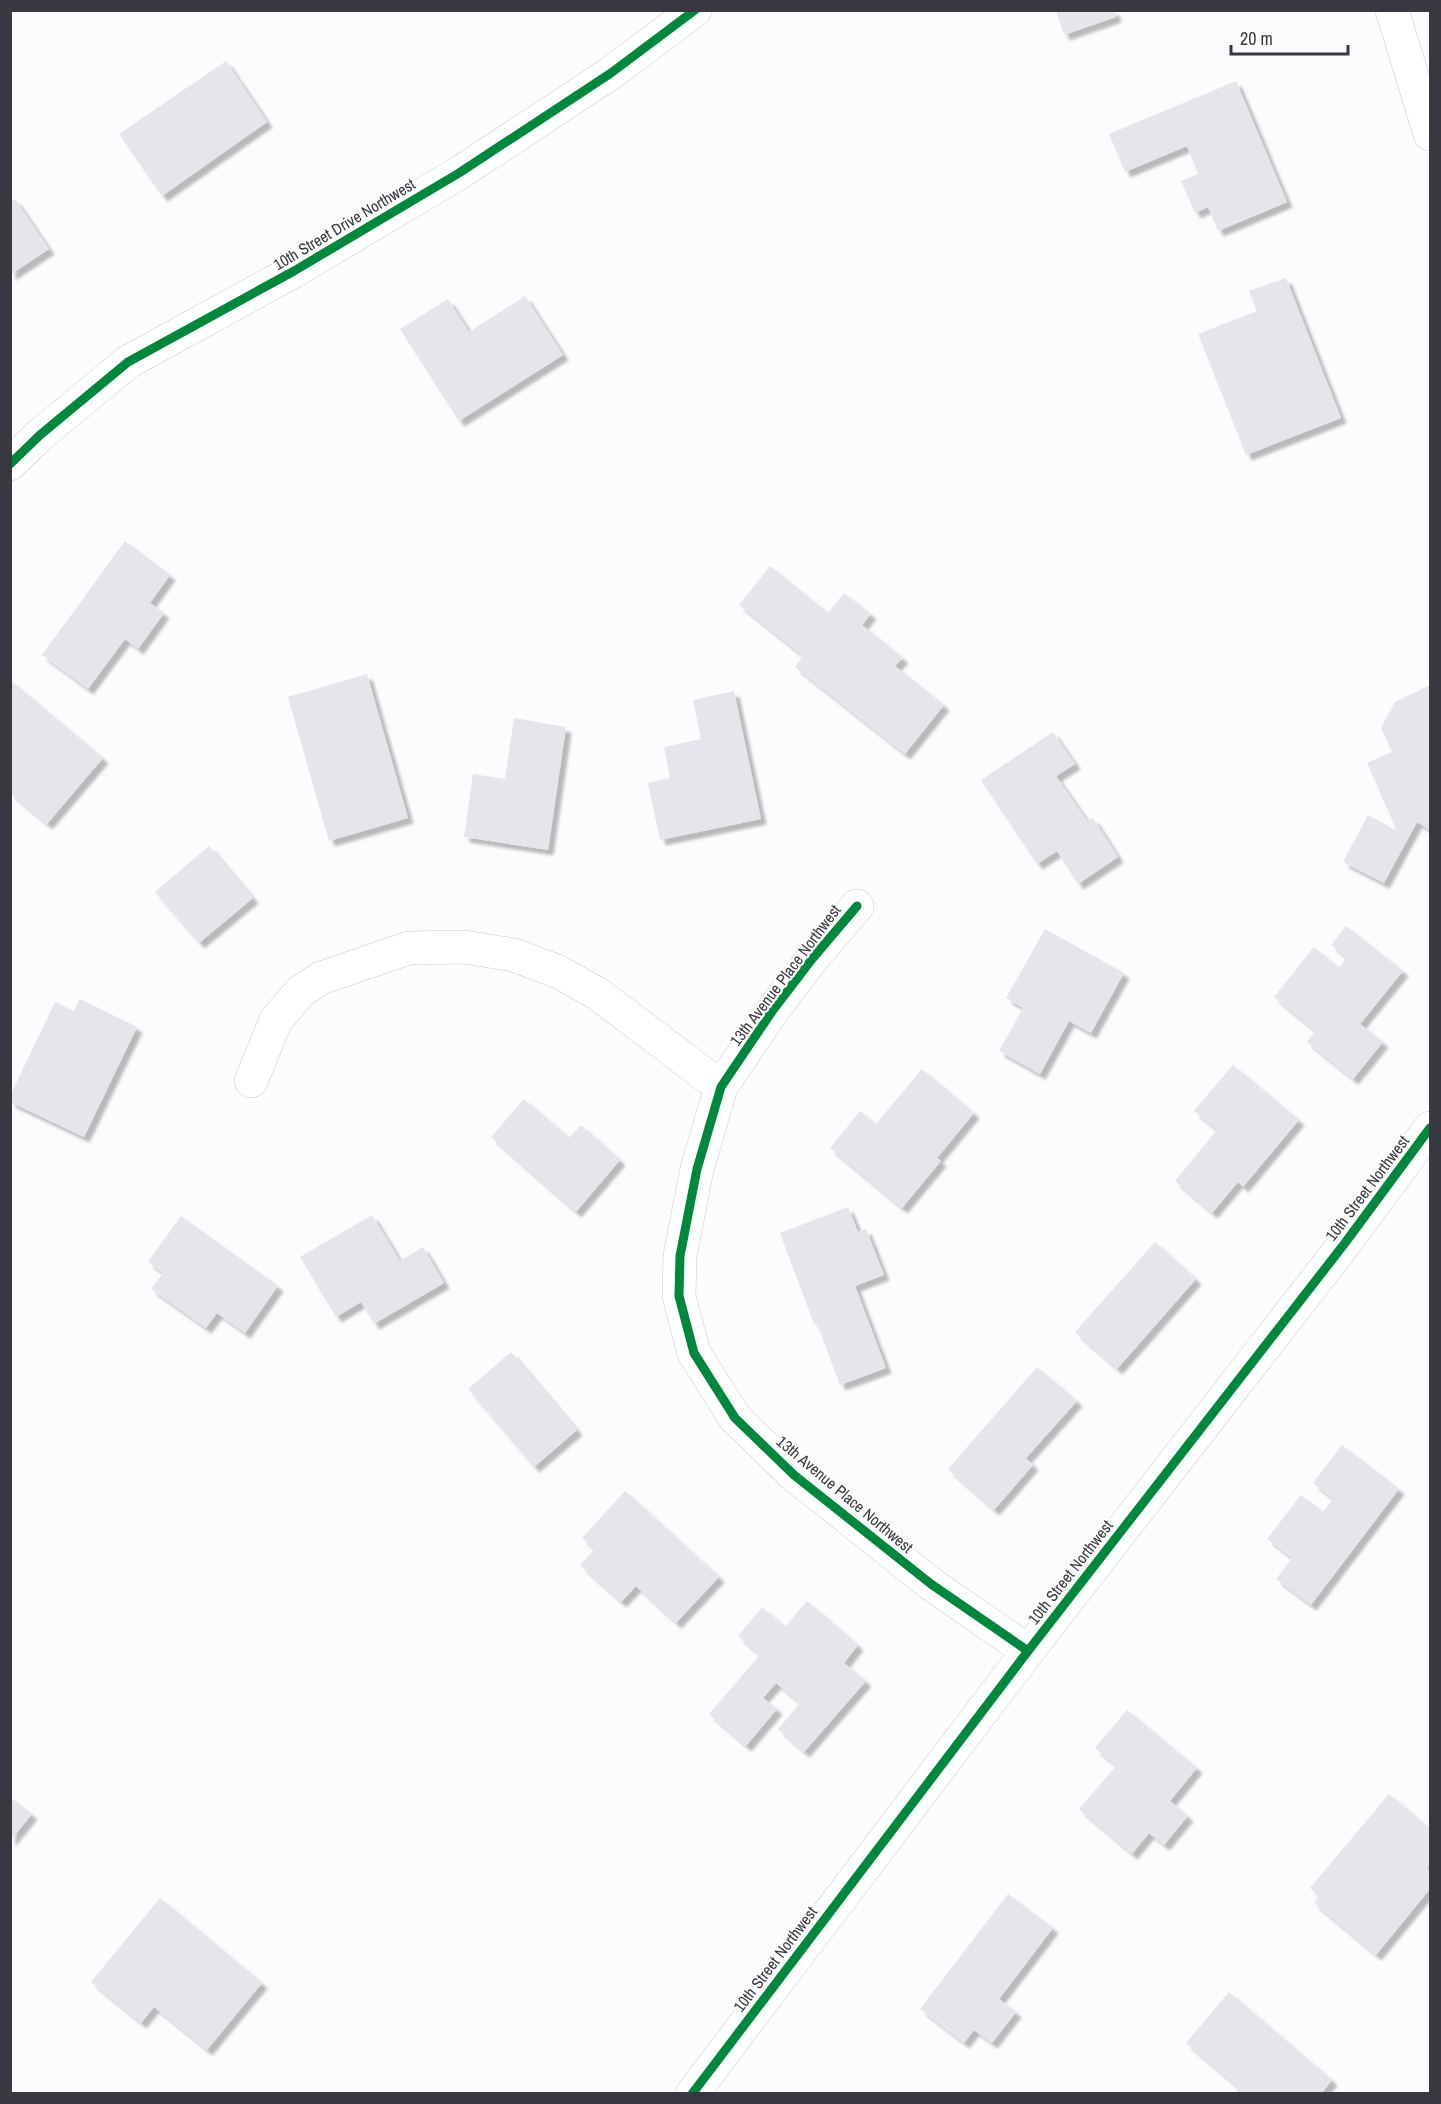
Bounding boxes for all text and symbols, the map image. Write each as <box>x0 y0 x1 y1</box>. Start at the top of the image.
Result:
scale bar <box>1231 18 1348 56</box>
text: 20 m <box>1240 26 1273 51</box>
street label: 10th Street Drive Northwest <box>269 173 419 275</box>
street label: 13th Avenue Place Northwest <box>724 899 846 1050</box>
street label: 10th Street Northwest <box>1320 1130 1414 1245</box>
street label: 13th Avenue Place Northwest <box>772 1430 918 1558</box>
street label: 10th Street Northwest <box>1022 1515 1118 1629</box>
street label: 10th Street Northwest <box>728 1901 822 2016</box>

